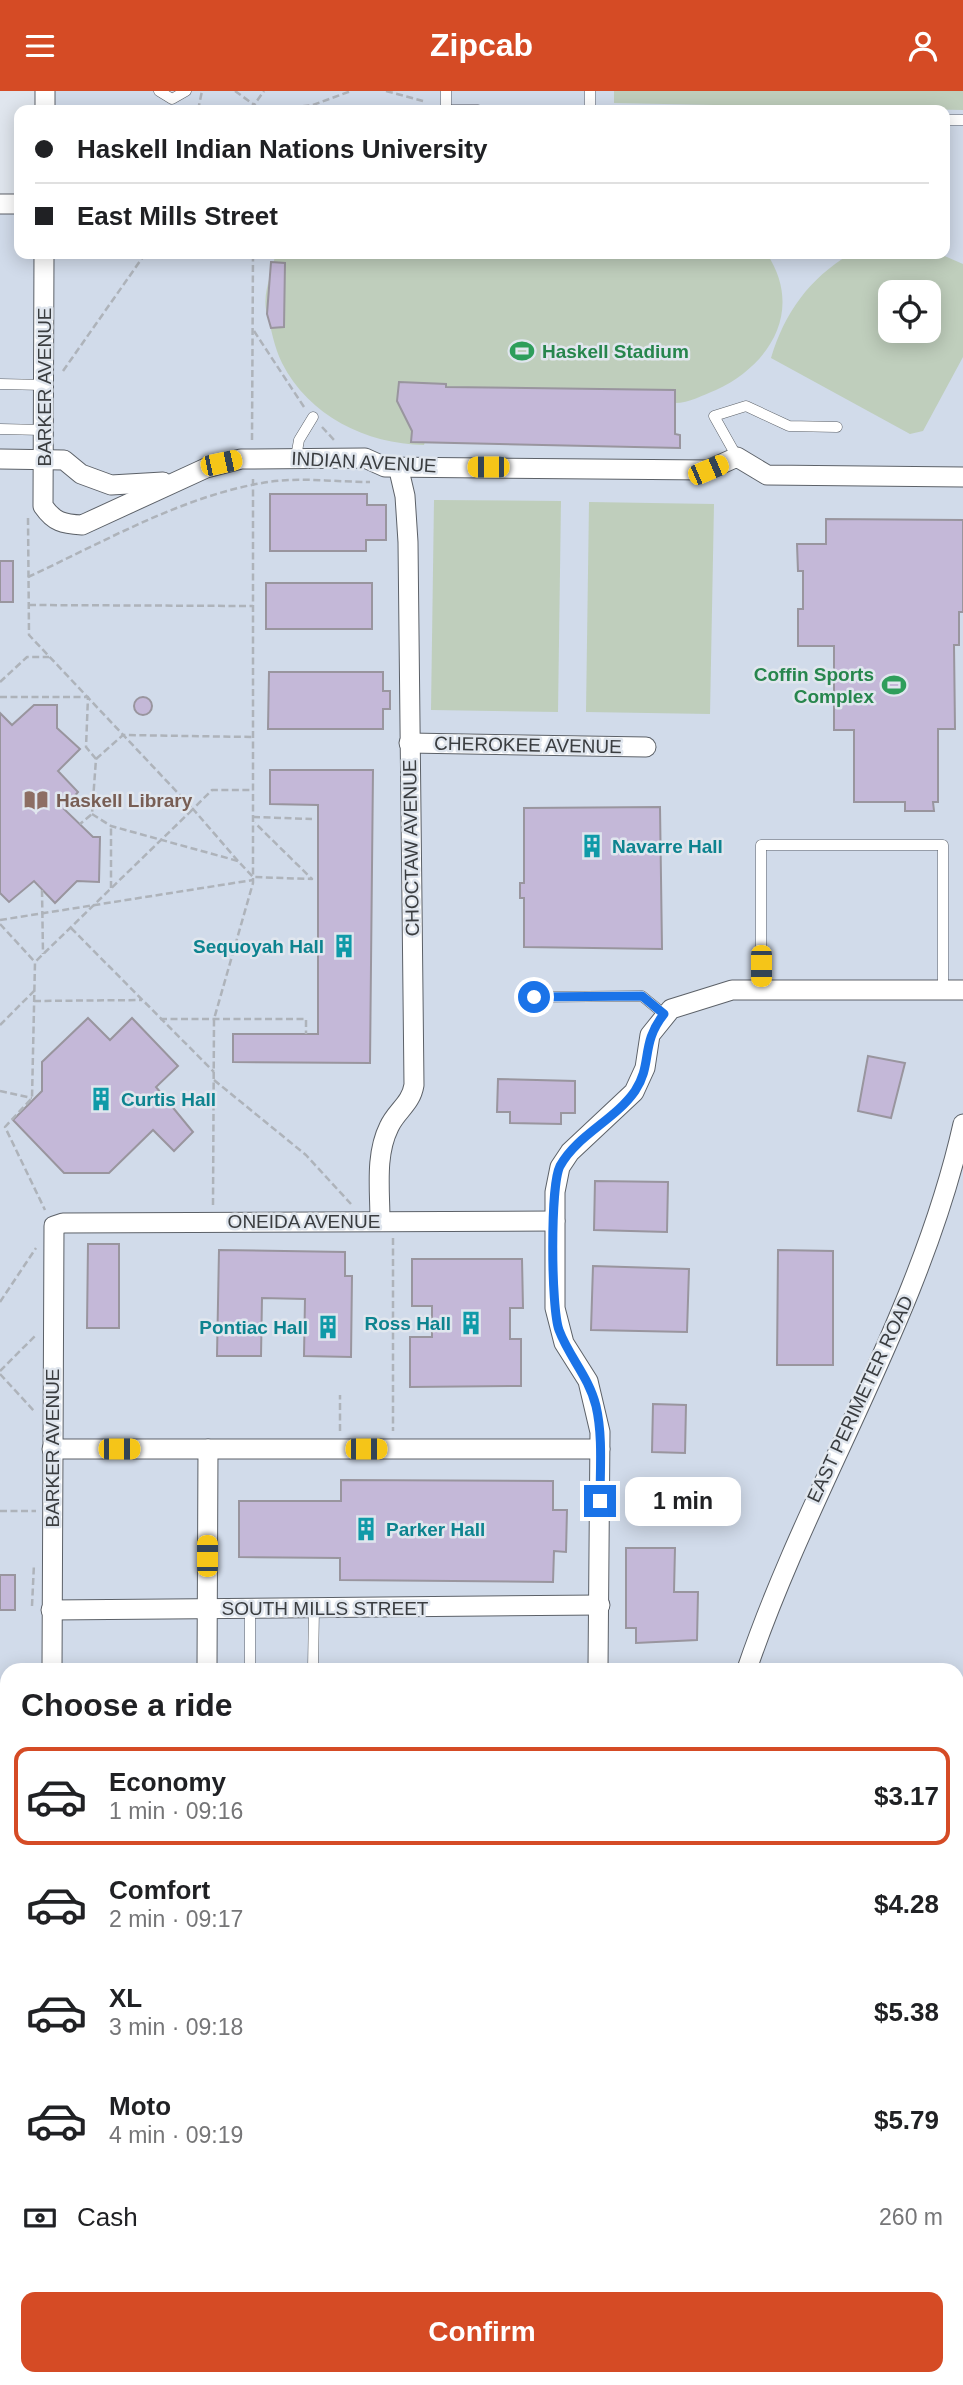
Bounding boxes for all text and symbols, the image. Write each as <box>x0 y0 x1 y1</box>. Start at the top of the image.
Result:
icon: menu <box>21 27 59 65</box>
text: Zipcab <box>430 27 533 63</box>
icon: person <box>904 27 942 65</box>
text: Haskell Indian Nations University <box>77 134 487 164</box>
text: East Mills Street <box>77 201 278 231</box>
map controls <box>878 280 941 343</box>
button: locate <box>878 280 941 343</box>
street label: BARKER AVENUE <box>34 307 55 467</box>
sports icon: Haskell Stadium <box>508 337 536 365</box>
place label: Haskell Stadium <box>542 341 689 362</box>
car <box>199 448 244 478</box>
street label: INDIAN AVENUE <box>291 448 437 476</box>
car <box>685 452 732 488</box>
car <box>468 457 510 478</box>
place label: Coffin Sports Complex <box>754 664 874 707</box>
sports icon: Coffin Sports Complex <box>880 671 908 699</box>
street label: CHEROKEE AVENUE <box>434 733 622 757</box>
street label: CHOCTAW AVENUE <box>399 759 423 937</box>
library icon: Haskell Library <box>22 786 50 814</box>
place label: Haskell Library <box>56 790 193 811</box>
building icon: Navarre Hall <box>578 832 606 860</box>
place label: Navarre Hall <box>612 836 723 857</box>
building icon: Sequoyah Hall <box>330 932 358 960</box>
place label: Sequoyah Hall <box>193 936 324 957</box>
car <box>751 945 772 987</box>
route start <box>518 981 550 1013</box>
building icon: Curtis Hall <box>87 1085 115 1113</box>
place label: Curtis Hall <box>121 1089 216 1110</box>
street label: ONEIDA AVENUE <box>228 1211 380 1232</box>
street label: EAST PERIMETER ROAD <box>803 1292 917 1506</box>
building icon: Ross Hall <box>457 1309 485 1337</box>
building icon: Pontiac Hall <box>314 1313 342 1341</box>
place label: Ross Hall <box>364 1313 451 1334</box>
place label: Pontiac Hall <box>199 1317 308 1338</box>
street label: BARKER AVENUE <box>42 1368 63 1528</box>
car <box>99 1439 141 1460</box>
car <box>346 1439 388 1460</box>
callout: 1 min <box>624 1477 740 1525</box>
route end <box>584 1485 616 1517</box>
text: 1 min <box>653 1488 713 1514</box>
building icon: Parker Hall <box>352 1515 380 1543</box>
place label: Parker Hall <box>386 1519 485 1540</box>
car <box>197 1535 218 1577</box>
street label: SOUTH MILLS STREET <box>222 1598 429 1619</box>
text: Choose a ride <box>21 1687 233 1723</box>
icon: car <box>25 1765 88 1828</box>
text: Economy <box>109 1767 226 1797</box>
text: $3.17 <box>874 1781 939 1811</box>
text: 1 min · 09:16 <box>109 1798 243 1824</box>
icon: car <box>25 1873 88 1936</box>
text: Comfort <box>109 1875 210 1905</box>
text: $4.28 <box>874 1889 939 1919</box>
text: 2 min · 09:17 <box>109 1906 243 1932</box>
icon: car <box>25 1981 88 2044</box>
text: XL <box>109 1983 142 2013</box>
text: $5.38 <box>874 1997 939 2027</box>
text: 3 min · 09:18 <box>109 2014 243 2040</box>
icon: car <box>25 2089 88 2152</box>
text: Moto <box>109 2091 171 2121</box>
text: $5.79 <box>874 2105 939 2135</box>
text: 4 min · 09:19 <box>109 2122 243 2148</box>
icon: cash <box>21 2199 59 2237</box>
text: Cash <box>77 2202 138 2232</box>
text: 260 m <box>879 2204 943 2230</box>
button: Confirm <box>21 2292 943 2372</box>

